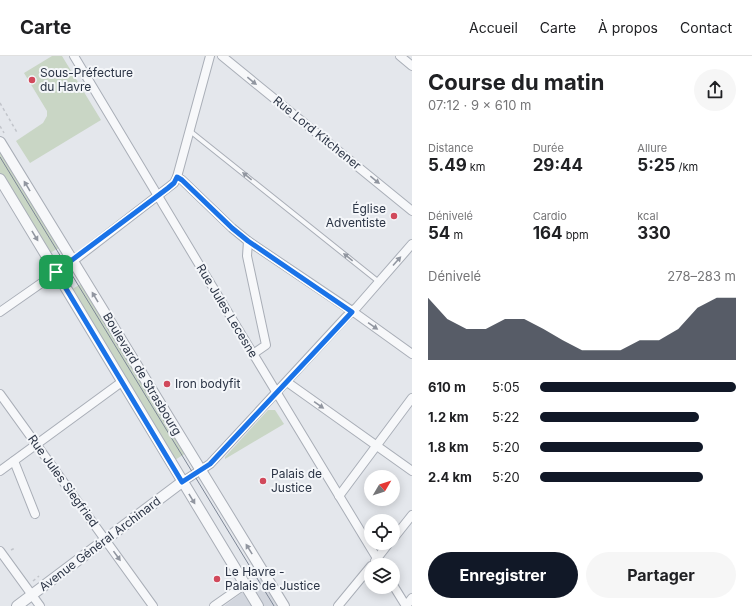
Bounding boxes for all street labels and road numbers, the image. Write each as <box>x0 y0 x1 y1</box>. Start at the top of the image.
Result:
street label: Rue Lord Kitchener <box>270 93 365 173</box>
street label: Rue Jules Lecesne <box>193 261 261 360</box>
street label: Boulevard de Strasbourg <box>100 310 185 438</box>
street label: Rue Jules Siegfried <box>25 432 102 530</box>
street label: Avenue Général Archinard <box>36 493 163 594</box>

